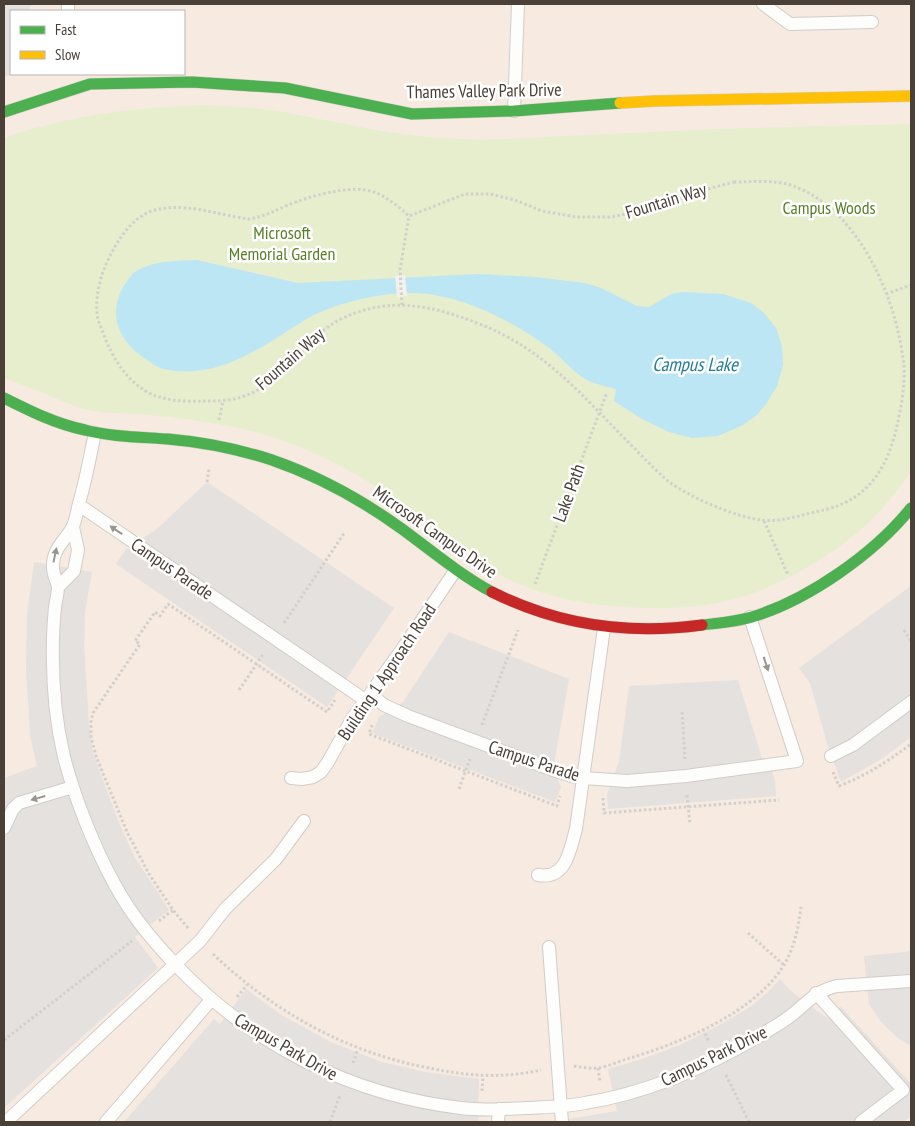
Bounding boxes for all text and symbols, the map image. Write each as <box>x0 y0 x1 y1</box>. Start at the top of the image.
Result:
legend <box>10 10 185 75</box>
text: Fast <box>55 20 76 39</box>
text: Slow <box>55 45 80 64</box>
street label: Thames Valley Park Drive <box>406 78 562 103</box>
street label: Fountain Way <box>622 177 710 224</box>
park label: Campus Woods <box>782 196 876 219</box>
park label: Microsoft Memorial Garden <box>229 221 335 265</box>
street label: Fountain Way <box>250 322 329 395</box>
water label: Campus Lake <box>652 352 739 376</box>
street label: Lake Path <box>547 461 590 525</box>
street label: Microsoft Campus Drive <box>369 480 502 583</box>
one-way arrow <box>109 525 123 535</box>
street label: Campus Parade <box>127 533 218 605</box>
one-way arrow <box>51 547 59 563</box>
street label: Building 1 Approach Road <box>332 599 441 744</box>
one-way arrow <box>762 656 770 671</box>
street label: Campus Parade <box>486 735 583 786</box>
one-way arrow <box>30 794 45 802</box>
street label: Campus Park Drive <box>231 1008 342 1085</box>
street label: Campus Park Drive <box>657 1020 771 1091</box>

